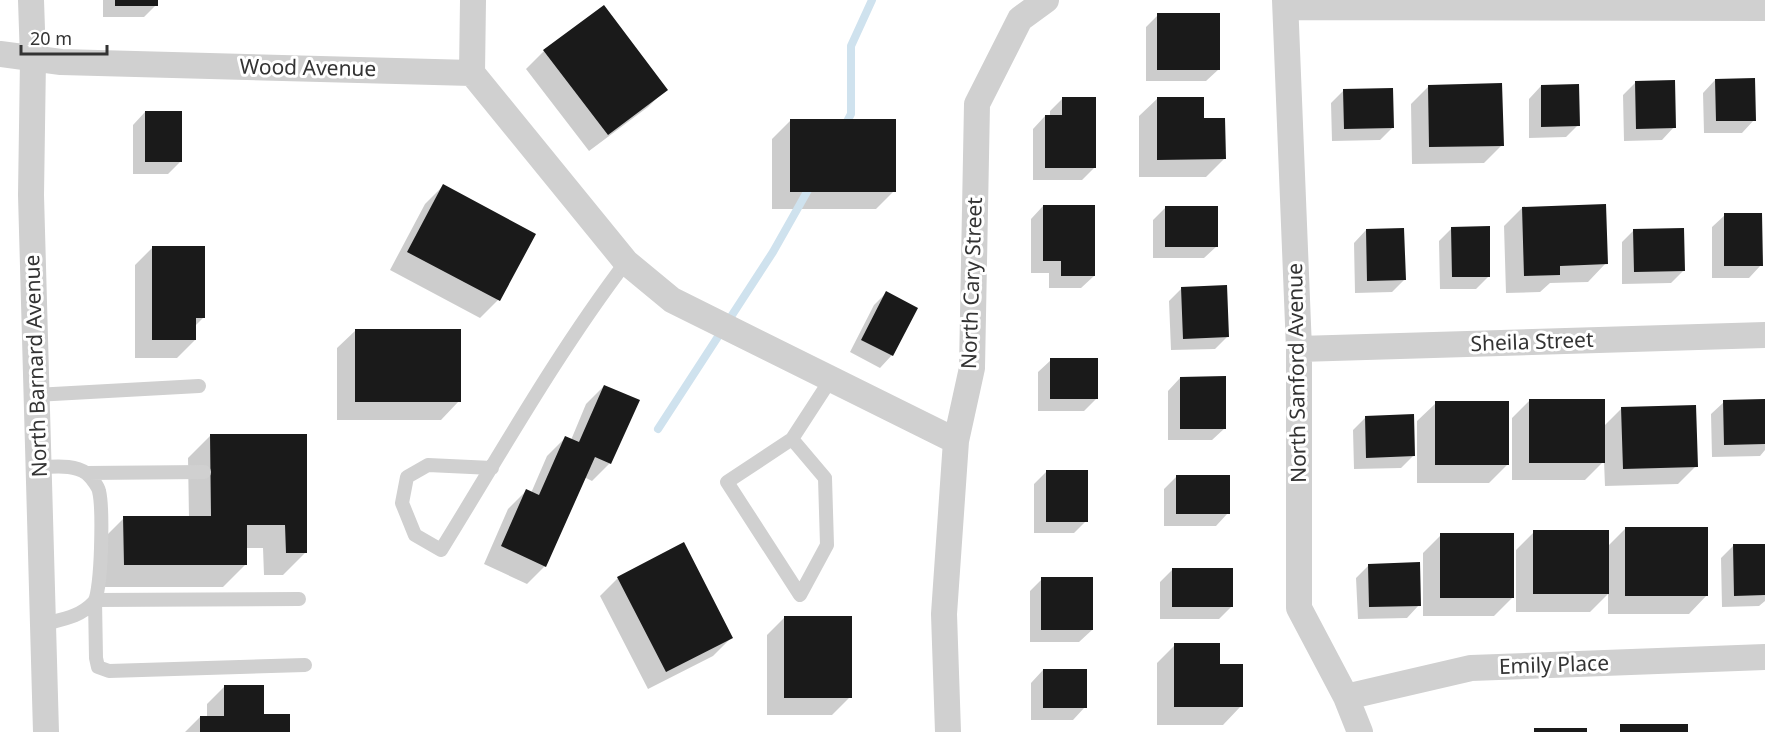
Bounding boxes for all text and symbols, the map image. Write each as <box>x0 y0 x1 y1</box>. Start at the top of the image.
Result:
scale bar <box>21 18 106 56</box>
text: 20 m <box>30 26 72 50</box>
street label: Wood Avenue <box>239 52 377 82</box>
street label: North Cary Street <box>954 196 988 369</box>
street label: North Barnard Avenue <box>17 254 53 478</box>
street label: North Sanford Avenue <box>1280 263 1312 483</box>
street label: Sheila Street <box>1470 325 1594 357</box>
street label: Emily Place <box>1498 648 1609 680</box>

